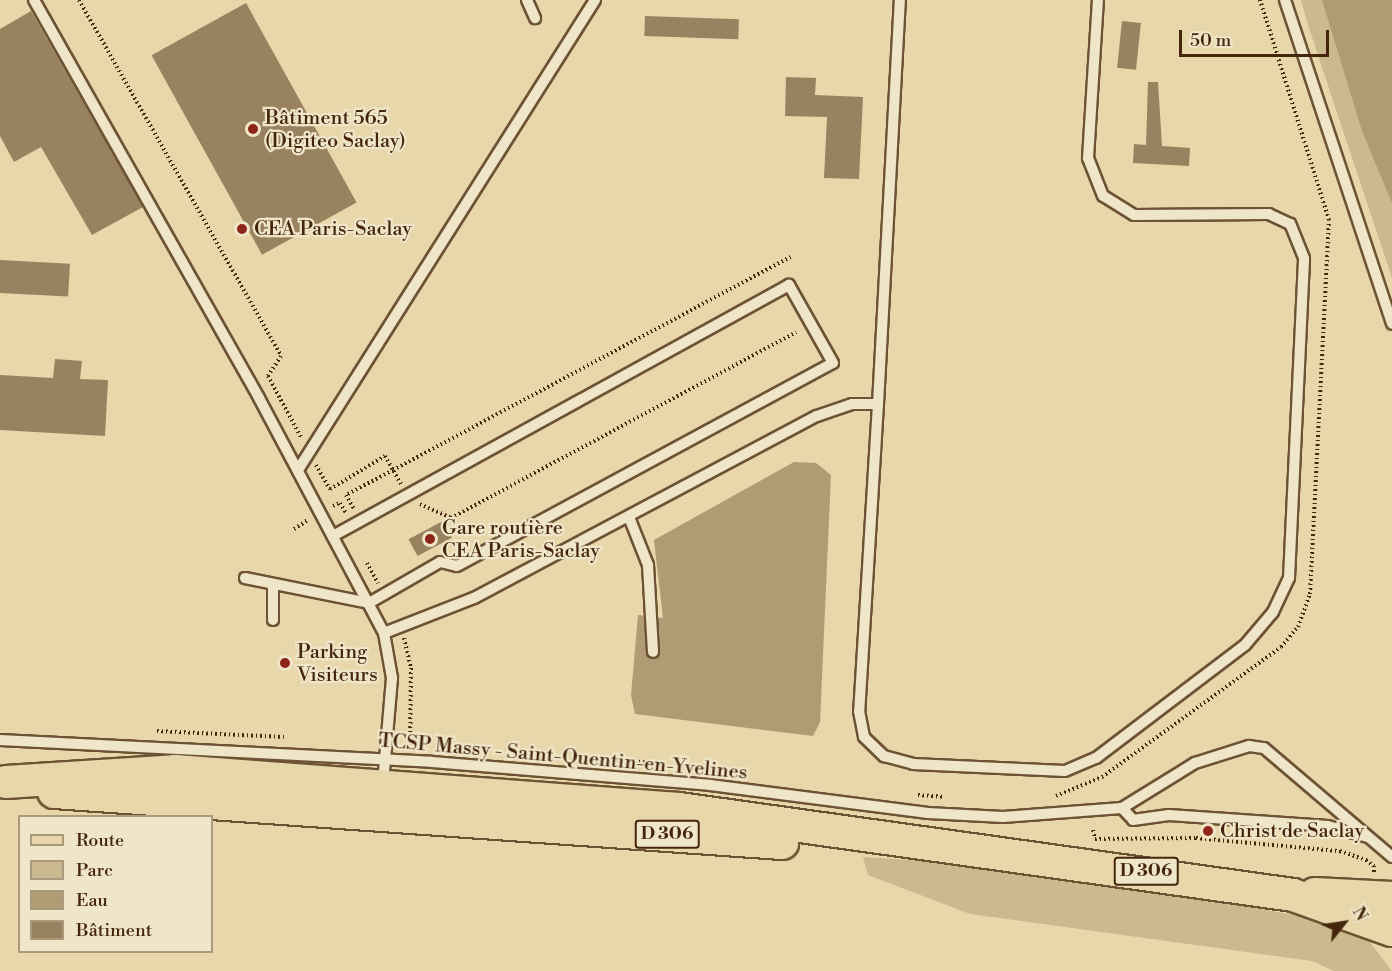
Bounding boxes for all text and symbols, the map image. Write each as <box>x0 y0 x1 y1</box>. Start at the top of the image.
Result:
scale bar <box>1182 18 1332 56</box>
text: 50 m <box>1190 29 1231 52</box>
place label: Bâtiment 565 (Digiteo Saclay) <box>265 106 406 153</box>
marker: Bâtiment 565 (Digiteo Saclay) <box>246 122 260 136</box>
place label: CEA Paris-Saclay <box>254 217 412 241</box>
marker: CEA Paris-Saclay <box>235 222 249 236</box>
place label: Gare routière CEA Paris-Saclay <box>442 516 600 563</box>
marker: Gare routière CEA Paris-Saclay <box>423 532 437 546</box>
place label: Parking Visiteurs <box>297 640 378 687</box>
marker: Parking Visiteurs <box>278 656 292 670</box>
street label: TCSP Massy - Saint-Quentin-en-Yvelines <box>377 729 749 785</box>
legend <box>18 815 213 953</box>
road number: D 306 <box>634 819 700 849</box>
place label: Christ de Saclay <box>1220 819 1364 843</box>
marker: Christ de Saclay <box>1201 824 1215 838</box>
text: Route <box>76 829 124 852</box>
road number: D 306 <box>1113 856 1179 886</box>
text: Parc <box>76 859 113 882</box>
text: Eau <box>76 889 108 912</box>
north arrow <box>1314 893 1374 953</box>
text: N <box>1348 904 1371 924</box>
text: Bâtiment <box>76 919 152 942</box>

